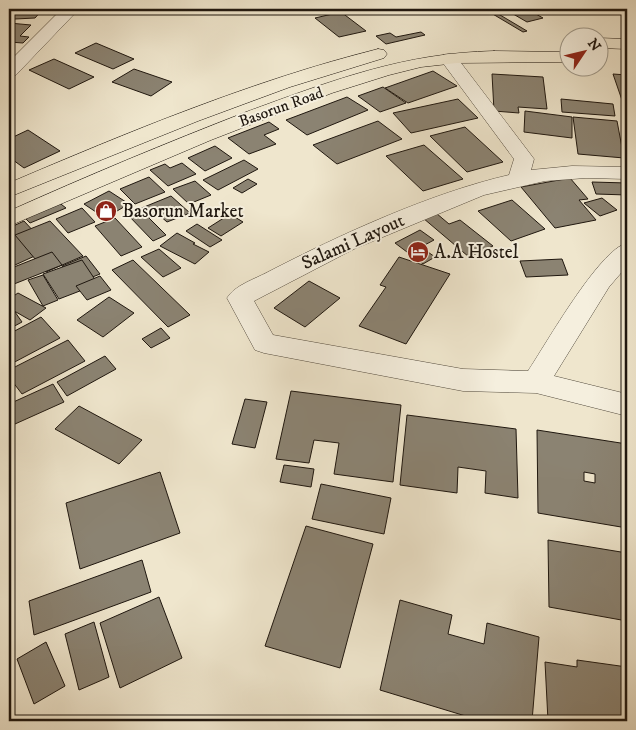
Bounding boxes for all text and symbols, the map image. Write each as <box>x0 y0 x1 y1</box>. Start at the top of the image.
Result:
north arrow <box>558 28 608 78</box>
text: N <box>583 35 605 55</box>
street label: Basorun Road <box>236 82 326 132</box>
shop icon: Basorun Market <box>94 199 118 223</box>
place label: Basorun Market <box>122 200 243 223</box>
street label: Salami Layout <box>298 209 408 275</box>
hotel icon: A.A Hostel <box>406 240 430 264</box>
place label: A.A Hostel <box>434 241 519 264</box>

